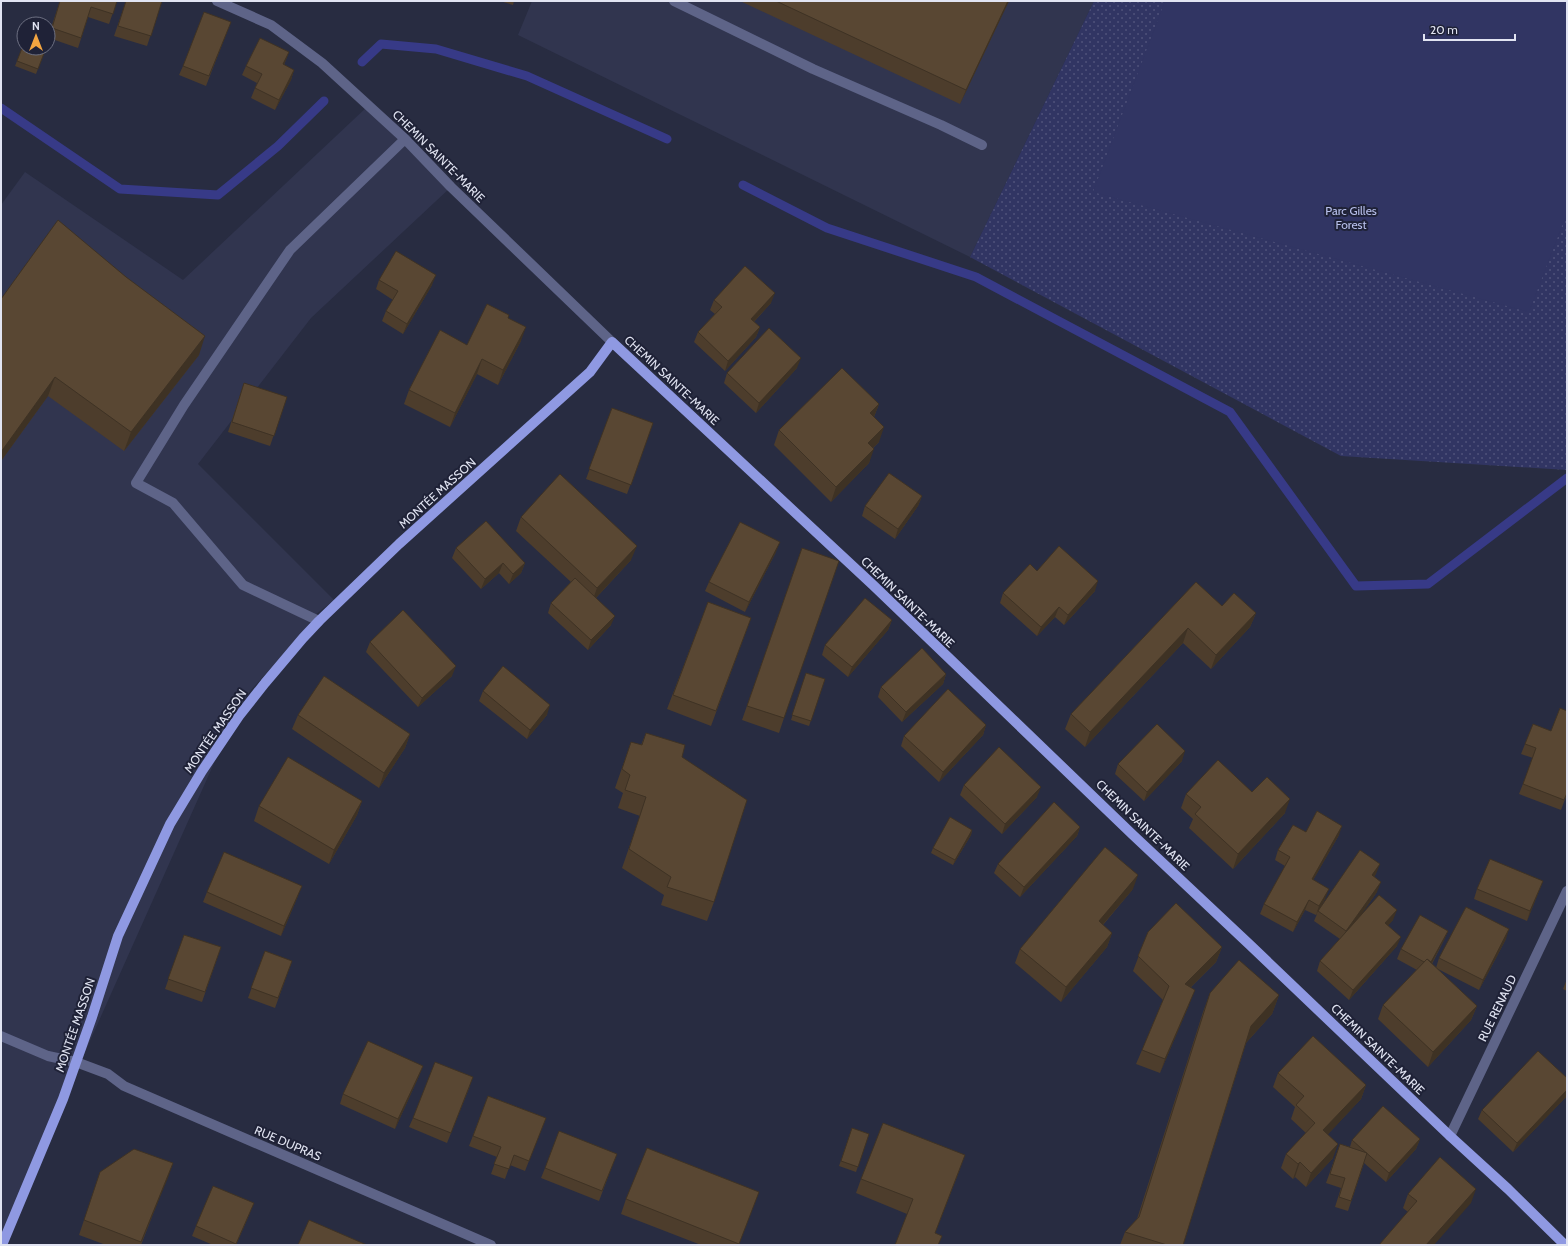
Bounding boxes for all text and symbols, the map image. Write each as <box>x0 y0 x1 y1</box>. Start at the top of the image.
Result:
north arrow <box>16 16 56 56</box>
scale bar <box>1424 16 1515 42</box>
text: N <box>32 19 40 33</box>
text: 20 m <box>1430 22 1458 37</box>
street label: CHEMIN SAINTE-MARIE <box>390 107 489 206</box>
park label: Parc Gilles Forest <box>1325 203 1377 232</box>
street label: CHEMIN SAINTE-MARIE <box>621 332 723 428</box>
street label: MONTÉE MASSON <box>395 454 479 532</box>
street label: CHEMIN SAINTE-MARIE <box>858 553 958 651</box>
street label: MONTÉE MASSON <box>181 686 249 776</box>
street label: CHEMIN SAINTE-MARIE <box>1093 776 1193 874</box>
street label: RUE RENAUD <box>1474 972 1520 1044</box>
street label: MONTÉE MASSON <box>52 976 98 1074</box>
street label: CHEMIN SAINTE-MARIE <box>1328 1000 1428 1098</box>
street label: RUE DUPRAS <box>252 1122 324 1164</box>

